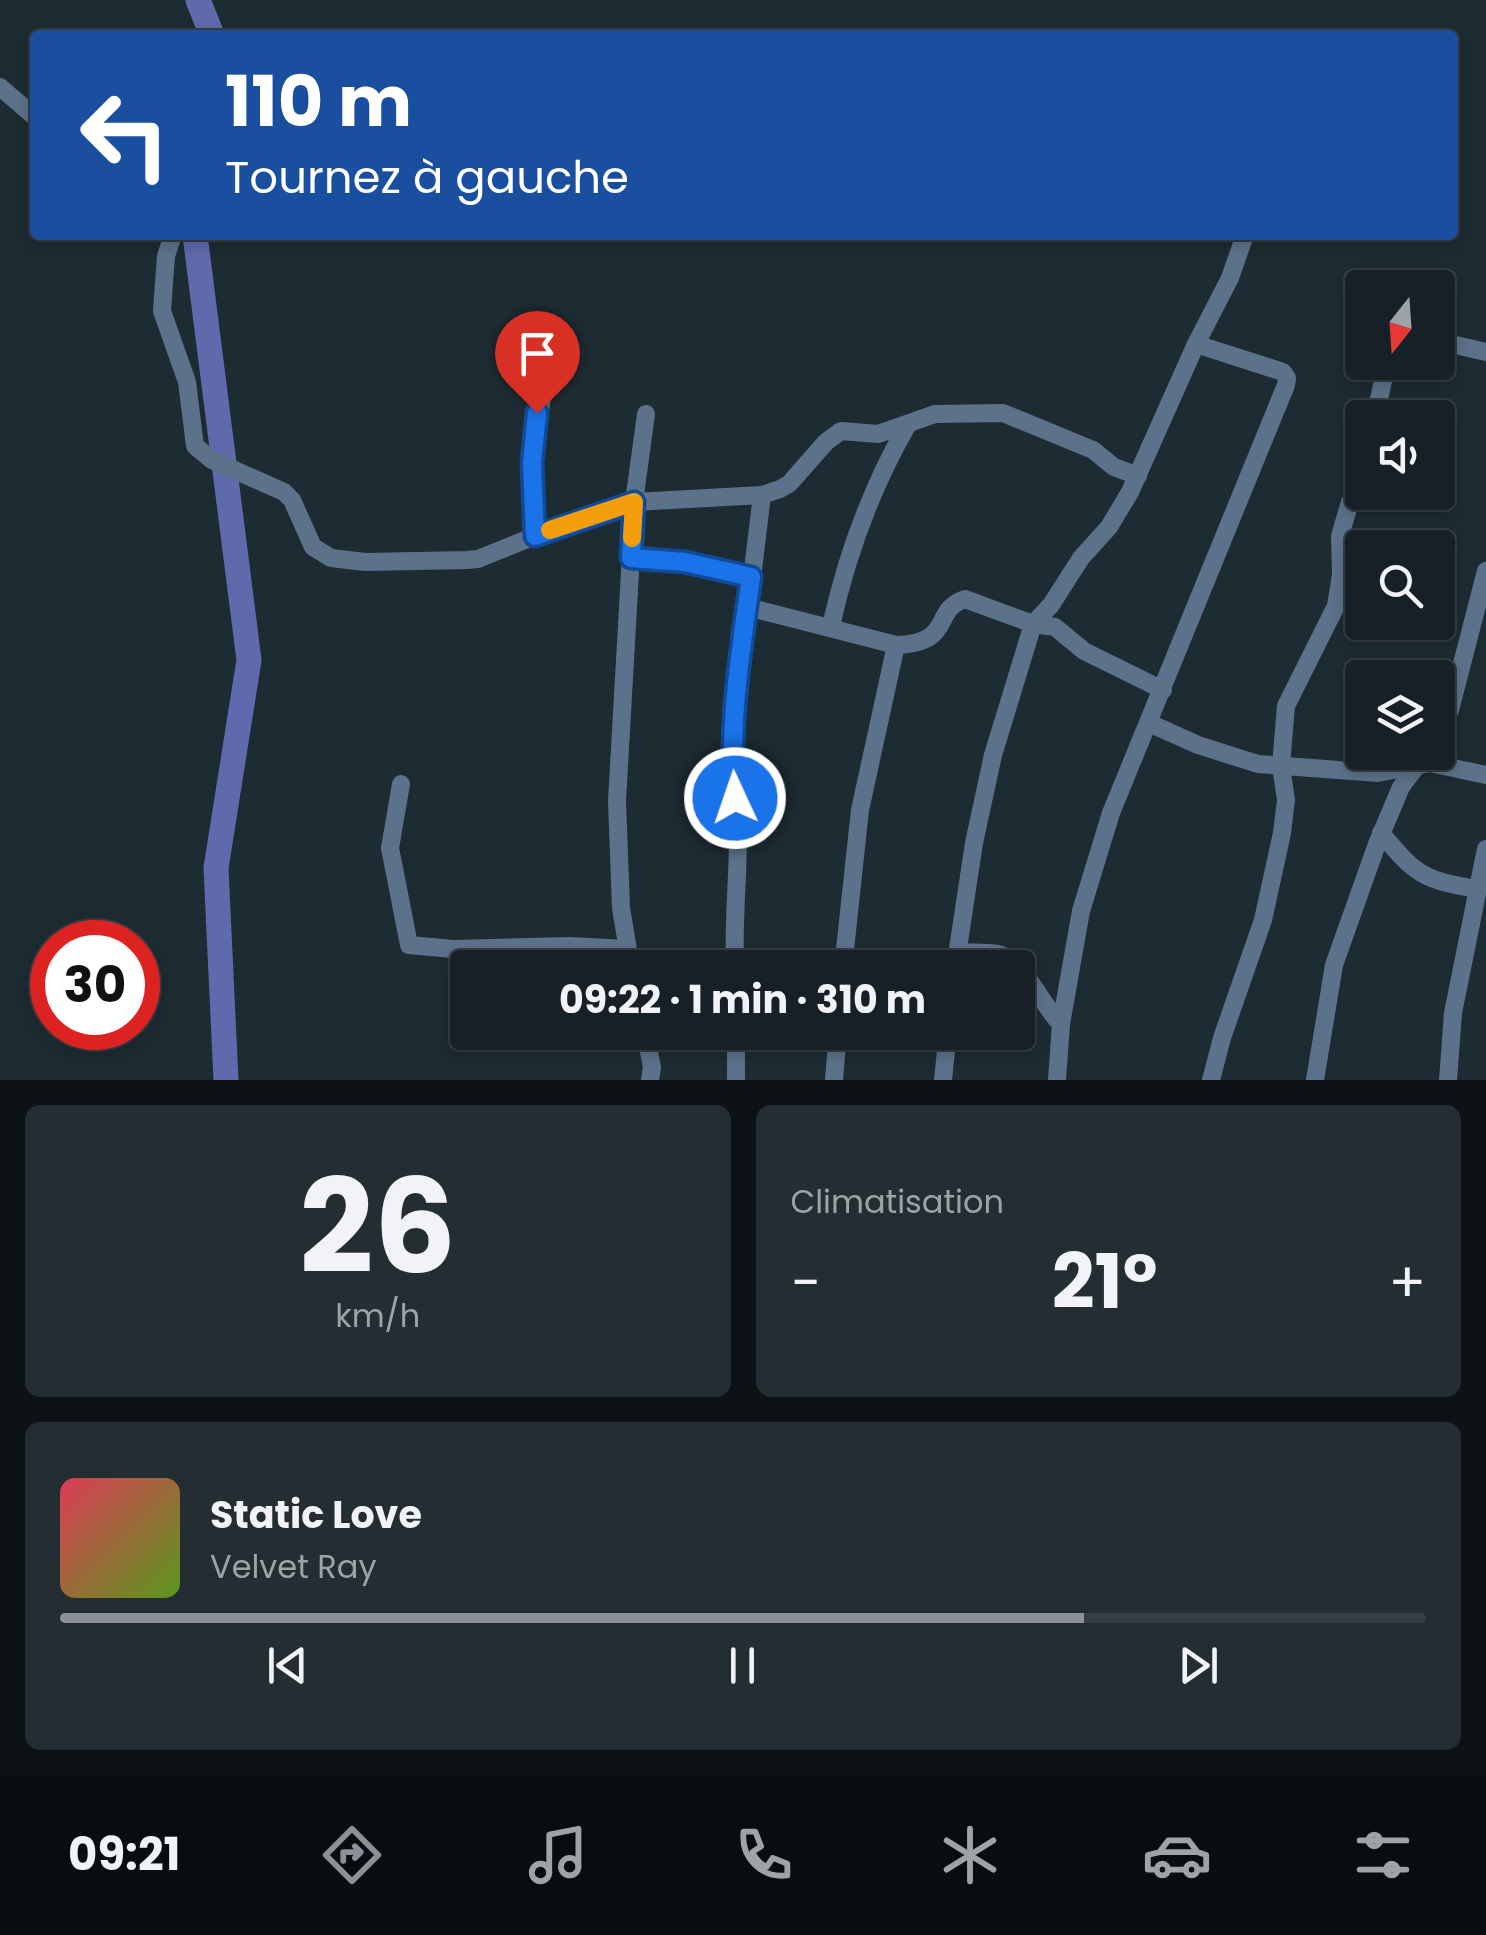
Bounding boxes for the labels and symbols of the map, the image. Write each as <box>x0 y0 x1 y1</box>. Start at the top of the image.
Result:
north arrow <box>1345 270 1455 380</box>
pin <box>495 311 580 414</box>
position arrow <box>683 746 787 850</box>
speed limit sign: 30 <box>30 920 160 1050</box>

